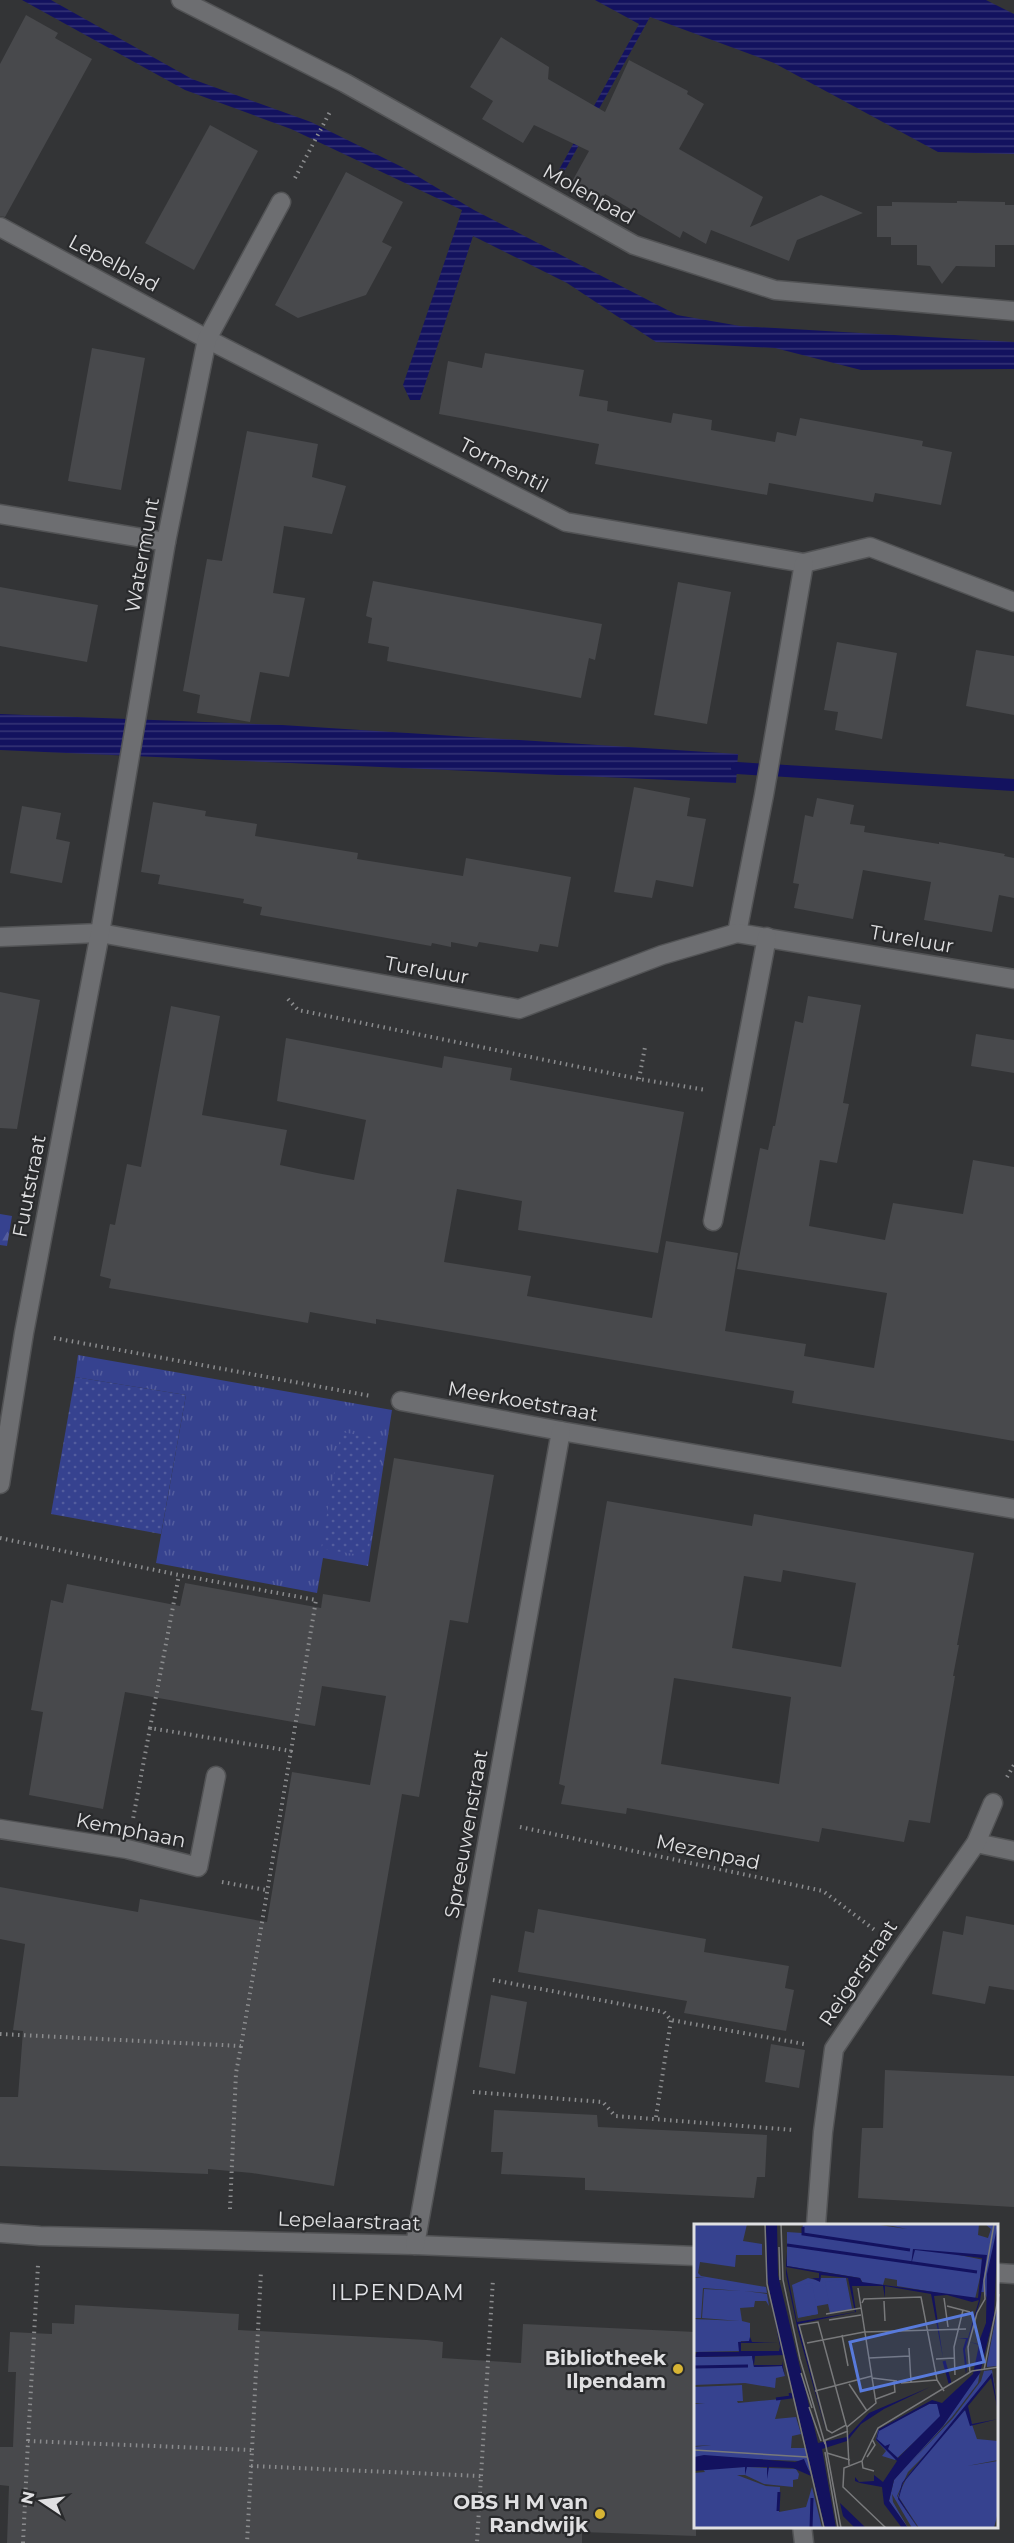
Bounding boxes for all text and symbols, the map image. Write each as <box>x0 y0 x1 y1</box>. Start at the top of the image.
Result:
street label: Molenpad <box>539 159 639 229</box>
street label: Lepelblad <box>65 229 163 297</box>
street label: Tormentil <box>456 432 552 498</box>
street label: Watermunt <box>120 495 164 615</box>
street label: Tureluur <box>868 920 956 958</box>
street label: Tureluur <box>383 951 471 989</box>
street label: Fuutstraat <box>7 1133 51 1239</box>
street label: Meerkoetstraat <box>446 1376 600 1426</box>
street label: Spreeuwenstraat <box>439 1748 493 1920</box>
street label: Kemphaan <box>74 1808 188 1852</box>
street label: Mezenpad <box>654 1829 762 1875</box>
street label: Reigerstraat <box>814 1916 902 2030</box>
street label: Lepelaarstraat <box>277 2207 421 2235</box>
inset map <box>694 2224 999 2528</box>
district label: ILPENDAM <box>331 2279 465 2306</box>
place label: Bibliotheek Ilpendam <box>545 2346 667 2393</box>
marker: Bibliotheek Ilpendam <box>671 2362 685 2376</box>
north arrow <box>12 2471 72 2531</box>
text: N <box>17 2489 39 2506</box>
place label: OBS H M van Randwijk <box>453 2490 589 2537</box>
marker: OBS H M van Randwijk <box>593 2507 607 2521</box>

